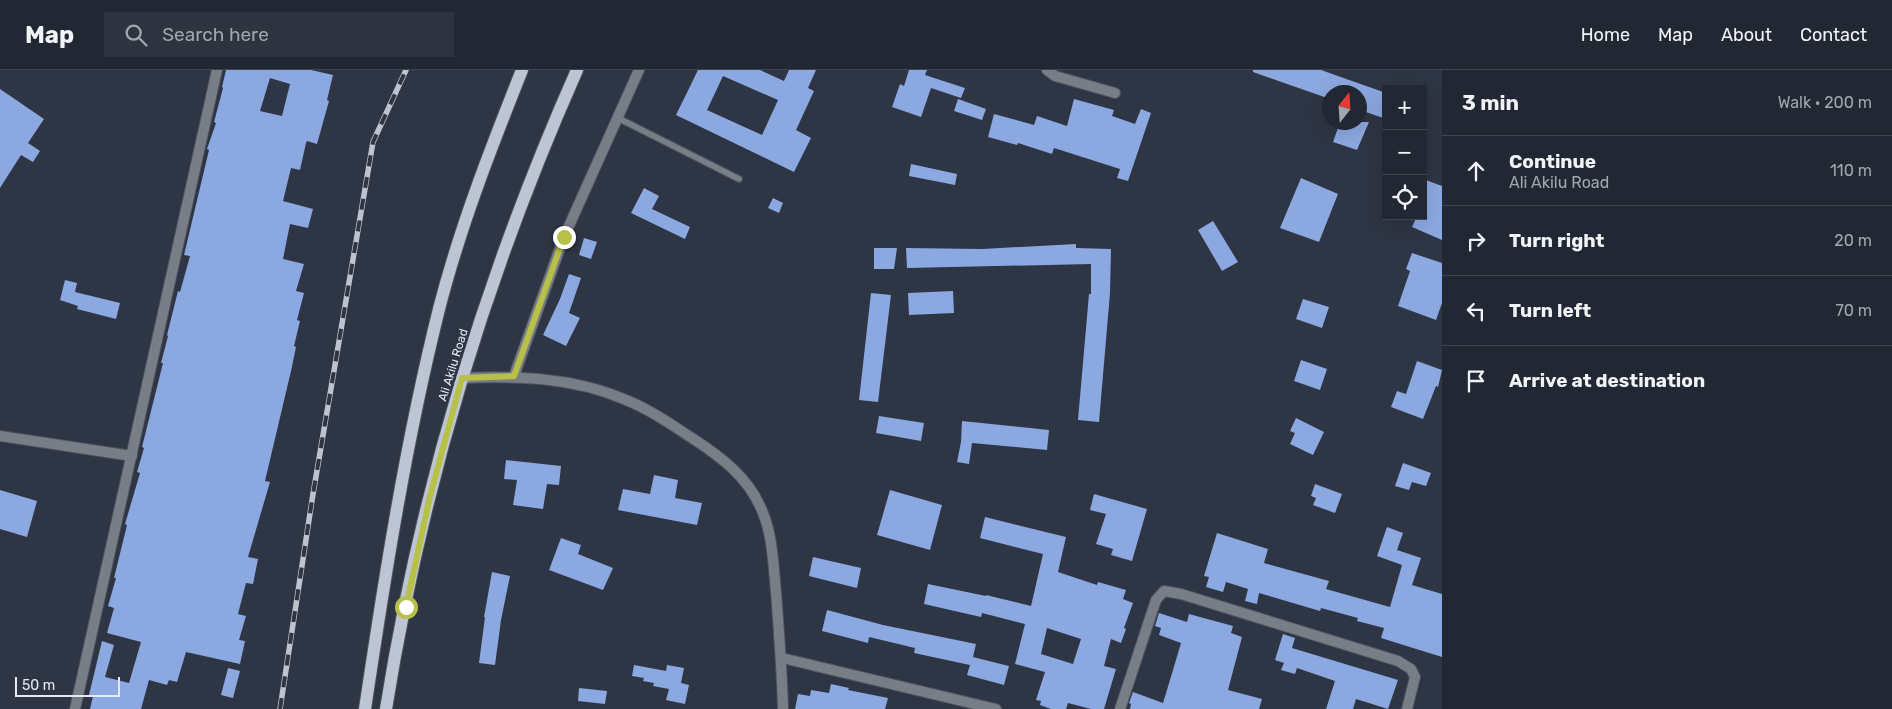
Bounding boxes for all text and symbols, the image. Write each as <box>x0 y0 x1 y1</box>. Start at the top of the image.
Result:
search box <box>104 12 454 57</box>
text: Map <box>25 21 74 49</box>
icon: search <box>122 21 150 49</box>
text: Search here <box>162 23 269 46</box>
text: Home <box>1581 24 1630 46</box>
text: Map <box>1658 24 1693 46</box>
text: About <box>1721 24 1772 46</box>
text: Contact <box>1800 24 1867 46</box>
north arrow <box>1322 85 1367 130</box>
map controls <box>1382 85 1427 220</box>
button: + <box>1382 85 1427 130</box>
text: 3 min <box>1462 90 1519 115</box>
text: Walk · 200 m <box>1778 93 1872 112</box>
button: − <box>1382 130 1427 175</box>
text: Continue <box>1509 150 1596 173</box>
icon: ahead <box>1462 157 1490 185</box>
text: 110 m <box>1830 161 1872 180</box>
text: Ali Akilu Road <box>1509 173 1609 192</box>
button: locate <box>1382 175 1427 220</box>
route end <box>553 226 576 249</box>
icon: right <box>1462 227 1490 255</box>
text: Turn right <box>1509 229 1604 252</box>
text: 20 m <box>1834 231 1872 250</box>
icon: left <box>1462 297 1490 325</box>
text: Turn left <box>1509 299 1591 322</box>
text: 70 m <box>1835 301 1872 320</box>
street label: Ali Akilu Road <box>435 327 471 403</box>
icon: arrive <box>1462 367 1490 395</box>
text: Arrive at destination <box>1509 369 1705 392</box>
route start <box>395 596 418 619</box>
scale bar <box>15 674 120 697</box>
text: 50 m <box>22 677 55 694</box>

